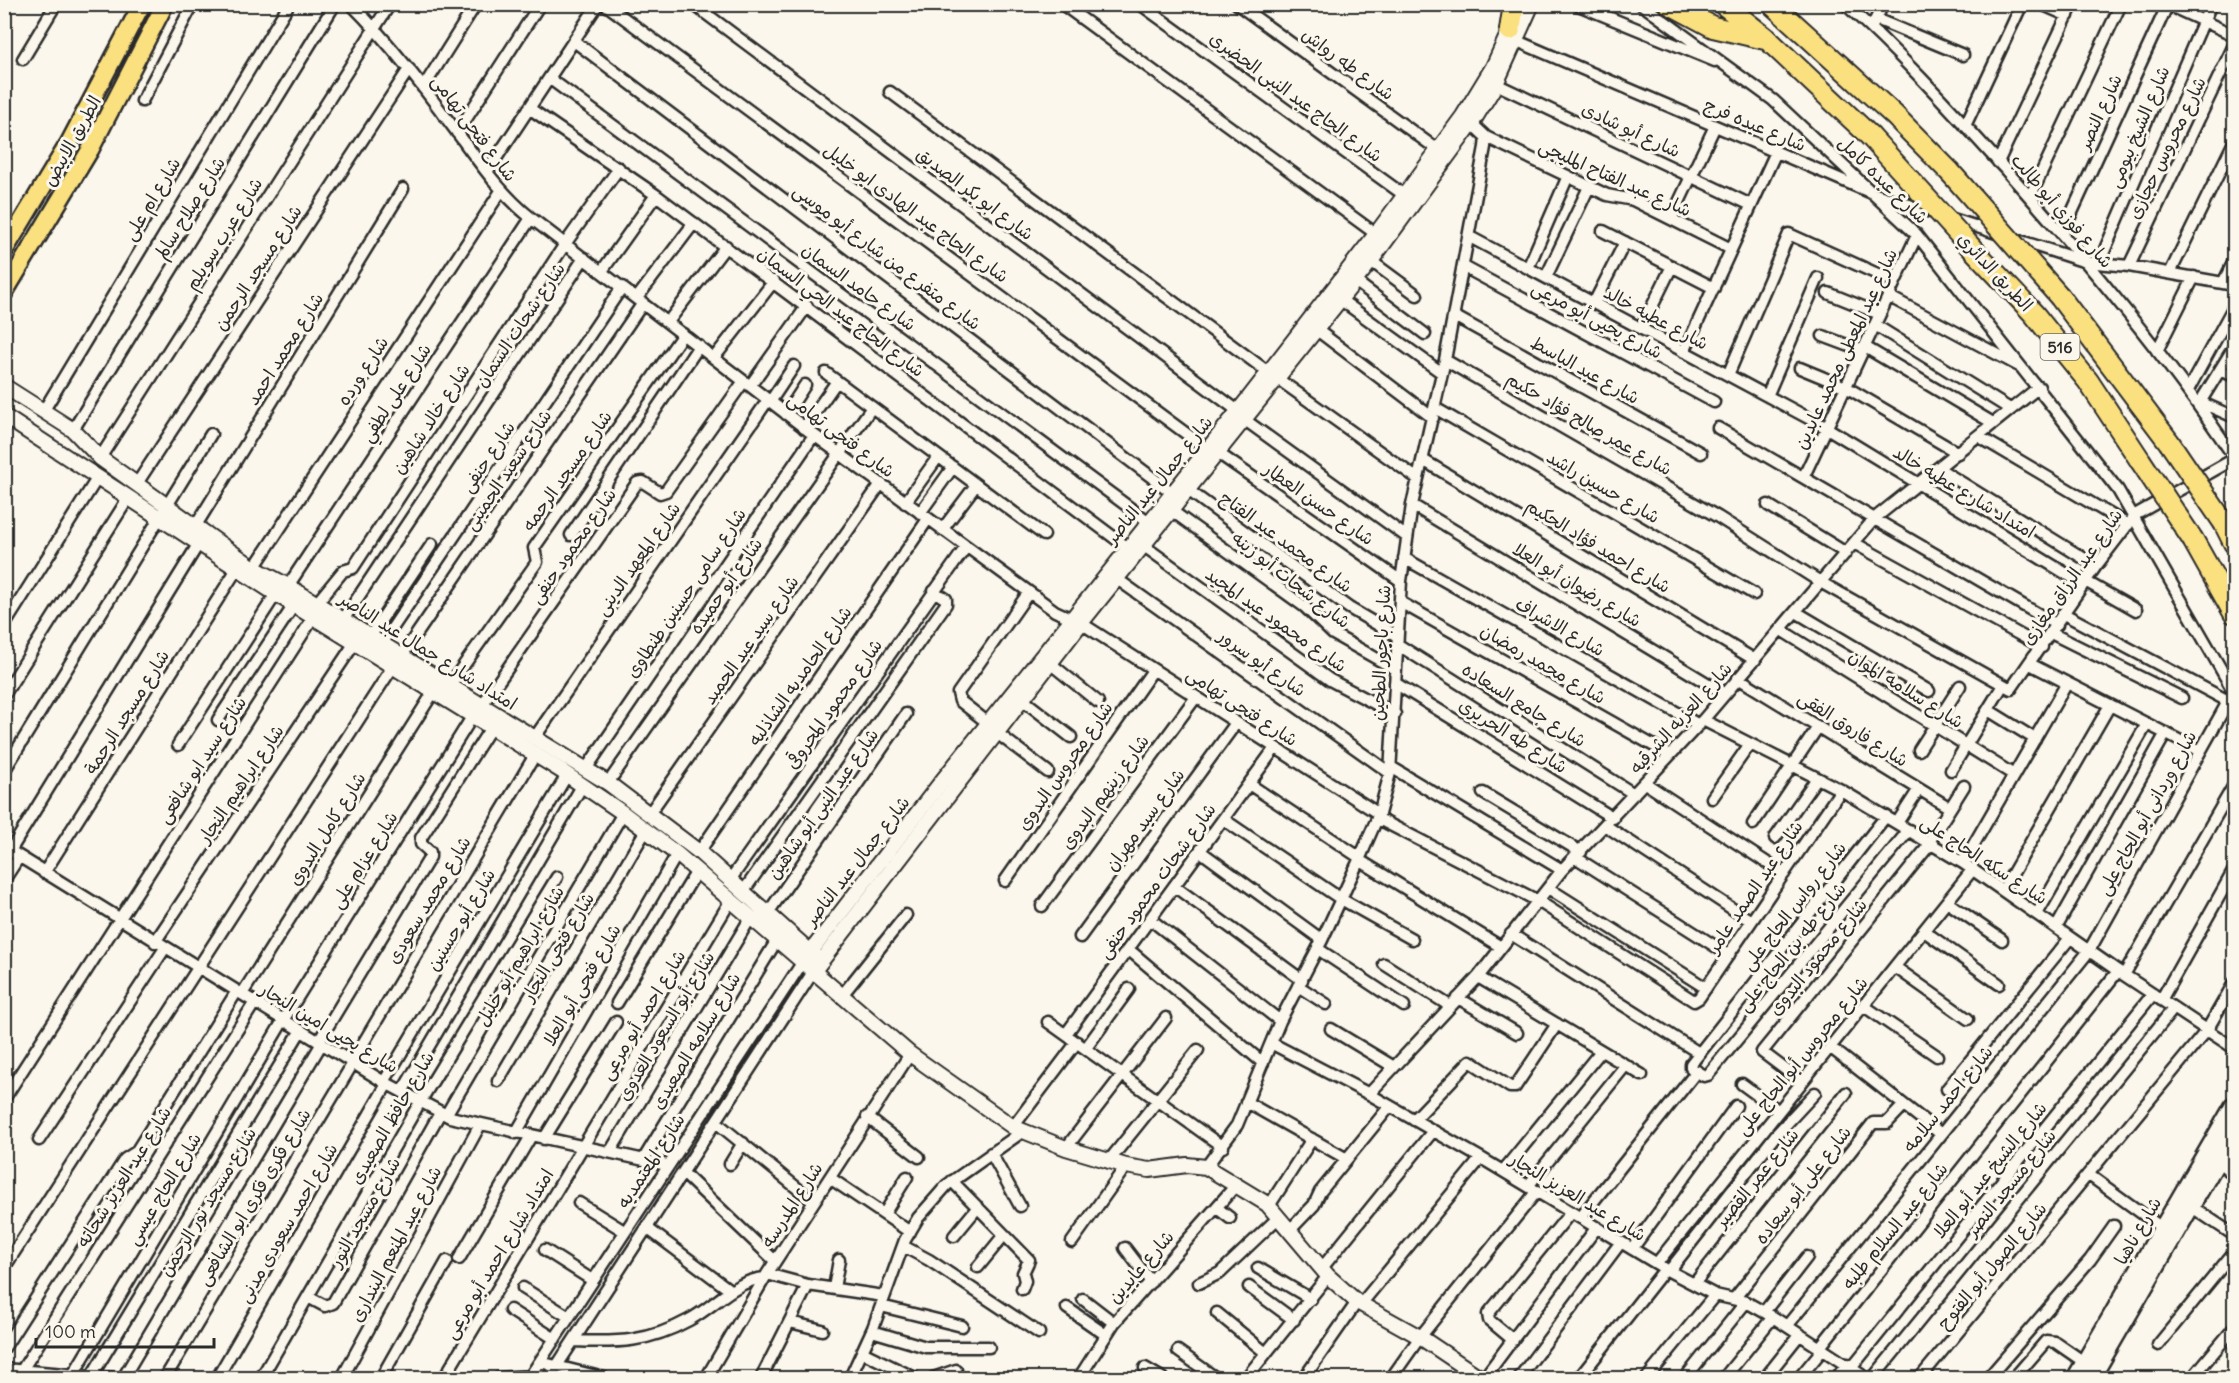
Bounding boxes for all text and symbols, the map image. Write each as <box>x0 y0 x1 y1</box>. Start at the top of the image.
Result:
street label: شارع طه رواش <box>1297 22 1399 106</box>
street label: شارع الحاج عبد النبى الحضرى <box>1205 26 1387 168</box>
street label: شارع الشيخ بيومى <box>2103 62 2175 192</box>
street label: شارع فتحى تهامى <box>426 70 522 186</box>
street label: شارع النصر <box>2071 70 2128 155</box>
street label: شارع محروس حجازى <box>2122 73 2212 223</box>
street label: الطريق الابيض <box>37 91 106 190</box>
street label: شارع عبده فرج <box>1700 93 1810 157</box>
street label: شارع أبو شادى <box>1578 97 1684 163</box>
street label: شارع عبده كامل <box>1833 131 1933 229</box>
street label: شارع عبد الفتاح المليجى <box>1535 134 1695 222</box>
street label: شارع الحاج عبد الهادى ابو خليل <box>819 138 1013 288</box>
street label: شارع ابو بكر الصديق <box>911 142 1039 246</box>
street label: شارع فوزي أبو طالب <box>2005 149 2118 274</box>
street label: شارع صلاح سالم <box>149 152 233 265</box>
street label: شارع ام على <box>118 153 188 246</box>
street label: شارع عرب سويلم <box>180 173 270 296</box>
street label: شارع متفرع من شارع أبو موسى <box>788 178 986 336</box>
street label: شارع مسجد الرحمن <box>208 201 308 335</box>
street label: الطريق الدائري <box>1951 227 2038 317</box>
street label: شارع حامد السمان <box>797 237 921 337</box>
street label: شارع الحاج عبد الحي السمان <box>750 241 929 386</box>
street label: شارع عبد المعطى محمد عابدين <box>1789 245 1903 453</box>
street label: شارع شحات السمان <box>469 258 571 392</box>
street label: شارع يحيى أبو مرعى <box>1527 275 1667 365</box>
street label: شارع عطيه خالد <box>1599 280 1713 356</box>
street label: شارع محمد احمد <box>241 288 329 410</box>
street label: شارع عبد الباسط <box>1526 330 1644 410</box>
street label: شارع ورده <box>332 332 394 410</box>
road number: 516 <box>2040 334 2080 360</box>
street label: شارع على لطفي <box>355 339 440 449</box>
street label: شارع خالد شاهين <box>386 359 476 479</box>
street label: شارع عمر صالح فؤاد حكيم <box>1501 367 1676 483</box>
street label: شارع فتحى تهامى <box>783 387 899 483</box>
street label: شارع سعيد الجمينى <box>459 405 557 535</box>
street label: شارع مسجد الرحمه <box>516 406 618 536</box>
street label: شارع جمال عبد الناصر <box>1099 411 1218 551</box>
street label: شارع حنفى <box>455 417 521 497</box>
street label: امتداد شارع عطيه خالد <box>1888 440 2040 544</box>
street label: شارع حسين راشد <box>1542 445 1664 529</box>
street label: شارع حسن العطار <box>1258 456 1379 551</box>
street label: شارع محمود حنفى <box>524 483 622 609</box>
street label: شارع محمد عبد الفتاح <box>1215 486 1357 598</box>
street label: شارع احمد فؤاد الحكيم <box>1520 493 1675 601</box>
street label: شارع المعهد الدينى <box>590 498 686 620</box>
street label: شارع سامى حسنين طنطاوى <box>620 503 752 683</box>
street label: شارع عبد الرزاق مغازى <box>2016 504 2128 650</box>
street label: شارع شحات أبو زينه <box>1227 526 1355 634</box>
street label: شارع أبو حميده <box>684 533 768 639</box>
street label: شارع رضوان أبو العلا <box>1508 537 1646 633</box>
street label: شارع محمود عبد المجيد <box>1201 562 1351 678</box>
street label: شارع سيد عبد الحميد <box>697 571 805 709</box>
street label: امتداد شارع جمال عبد الناصر <box>333 585 522 716</box>
street label: شارع باجور الطحين <box>1365 585 1397 721</box>
street label: شارع الاشراف <box>1511 592 1609 662</box>
street label: شارع الحامديه الشاذليه <box>743 601 857 751</box>
street label: شارع محمد رمضان <box>1476 618 1610 710</box>
street label: شارع أبو سرور <box>1212 623 1311 702</box>
street label: شارع محمود المحروقى <box>780 634 888 774</box>
street label: شارع سلامه الموان <box>1844 644 1968 734</box>
street label: شارع مسجد الرحمة <box>79 645 175 779</box>
street label: شارع جامع السعاده <box>1457 657 1591 754</box>
street label: شارع العزبه الشرقيه <box>1624 657 1738 779</box>
street label: شارع فتحى تهامى <box>1182 662 1302 752</box>
street label: شارع فاروق الفقى <box>1793 686 1913 772</box>
street label: شارع سيد ابو شافعى <box>152 692 252 828</box>
street label: شارع طه الحريرى <box>1454 693 1572 779</box>
street label: شارع محروس البدوى <box>1012 697 1118 835</box>
street label: شارع ابراهيم النجار <box>191 720 291 851</box>
street label: شارع عبد النبى أبو شاهين <box>762 724 884 884</box>
street label: شارع وردانى أبو الحاج على <box>2092 726 2202 900</box>
street label: شارع زينهم البدوى <box>1055 730 1156 855</box>
street label: شارع سيد مهران <box>1100 764 1190 876</box>
street label: شارع كامل البدوى <box>282 768 372 890</box>
street label: شارع جمال عبد الناصر <box>797 791 915 932</box>
street label: شارع شحات محمود حنفى <box>1092 798 1222 964</box>
street label: شارع عزام على <box>325 807 405 914</box>
street label: شارع سكه الحاج على <box>1916 810 2052 910</box>
street label: شارع عبد الصمد عامر <box>1700 816 1808 960</box>
street label: شارع محمد سعودى <box>381 832 477 968</box>
street label: شارع رواس الحاج على <box>1736 837 1852 975</box>
street label: شارع أبو حسنين <box>421 864 501 976</box>
street label: شارع طه بن الحاج على <box>1732 877 1852 1017</box>
street label: شارع ابراهيم أبو خليل <box>470 881 572 1032</box>
street label: شارع فتحى النجار <box>515 888 600 1008</box>
street label: شارع محمود البدوى <box>1763 894 1873 1020</box>
street label: شارع فتحى أبو العلا <box>537 920 627 1050</box>
street label: شارع احمد أبو مرعى <box>595 946 691 1084</box>
street label: شارع أبو السعود العدوى <box>612 947 720 1105</box>
street label: شارع سلامه الصعيدى <box>646 968 746 1114</box>
street label: شارع محروس أبو الحاج على <box>1731 972 1873 1140</box>
street label: شارع يحيى امين النجار <box>254 976 403 1079</box>
street label: شارع احمد سلامه <box>1898 1041 1998 1157</box>
street label: شارع حافظ الصعيدى <box>344 1047 440 1189</box>
street label: شارع الشيخ عيد أبو العلا <box>1927 1097 2053 1243</box>
street label: شارع عبد العزيز شحاته <box>71 1102 177 1252</box>
street label: شارع فكرى فكرى ابو الشافعى <box>192 1104 316 1290</box>
street label: شارع المعتمديه <box>611 1109 691 1213</box>
street label: شارع على أبو سعاده <box>1749 1121 1857 1249</box>
street label: شارع مسجد نور الرحمن <box>154 1123 262 1281</box>
street label: شارع عمر القصير <box>1708 1123 1804 1234</box>
street label: شارع مسجد النصر <box>1959 1124 2062 1243</box>
street label: شارع الحاج عيسي <box>121 1128 210 1252</box>
street label: شارع احمد سعودى مدنى <box>232 1139 344 1307</box>
street label: شارع عبد العزيز النجار <box>1504 1146 1651 1247</box>
street label: شارع مسجد النور <box>323 1153 406 1273</box>
street label: شارع المدرسه <box>756 1158 828 1252</box>
street label: شارع عبد السلام طلبه <box>1836 1158 1955 1296</box>
street label: شارع عبد المنعم البندارى <box>345 1162 449 1327</box>
street label: امتداد شارع احمد أبو مرعى <box>439 1164 559 1344</box>
street label: شارع ناهيا <box>2109 1193 2167 1269</box>
street label: شارع الصول أبو الفتوح <box>1932 1197 2052 1335</box>
street label: شارع عابدين <box>1103 1225 1179 1309</box>
scale bar <box>36 1311 214 1349</box>
text: 100 m <box>45 1320 96 1343</box>

